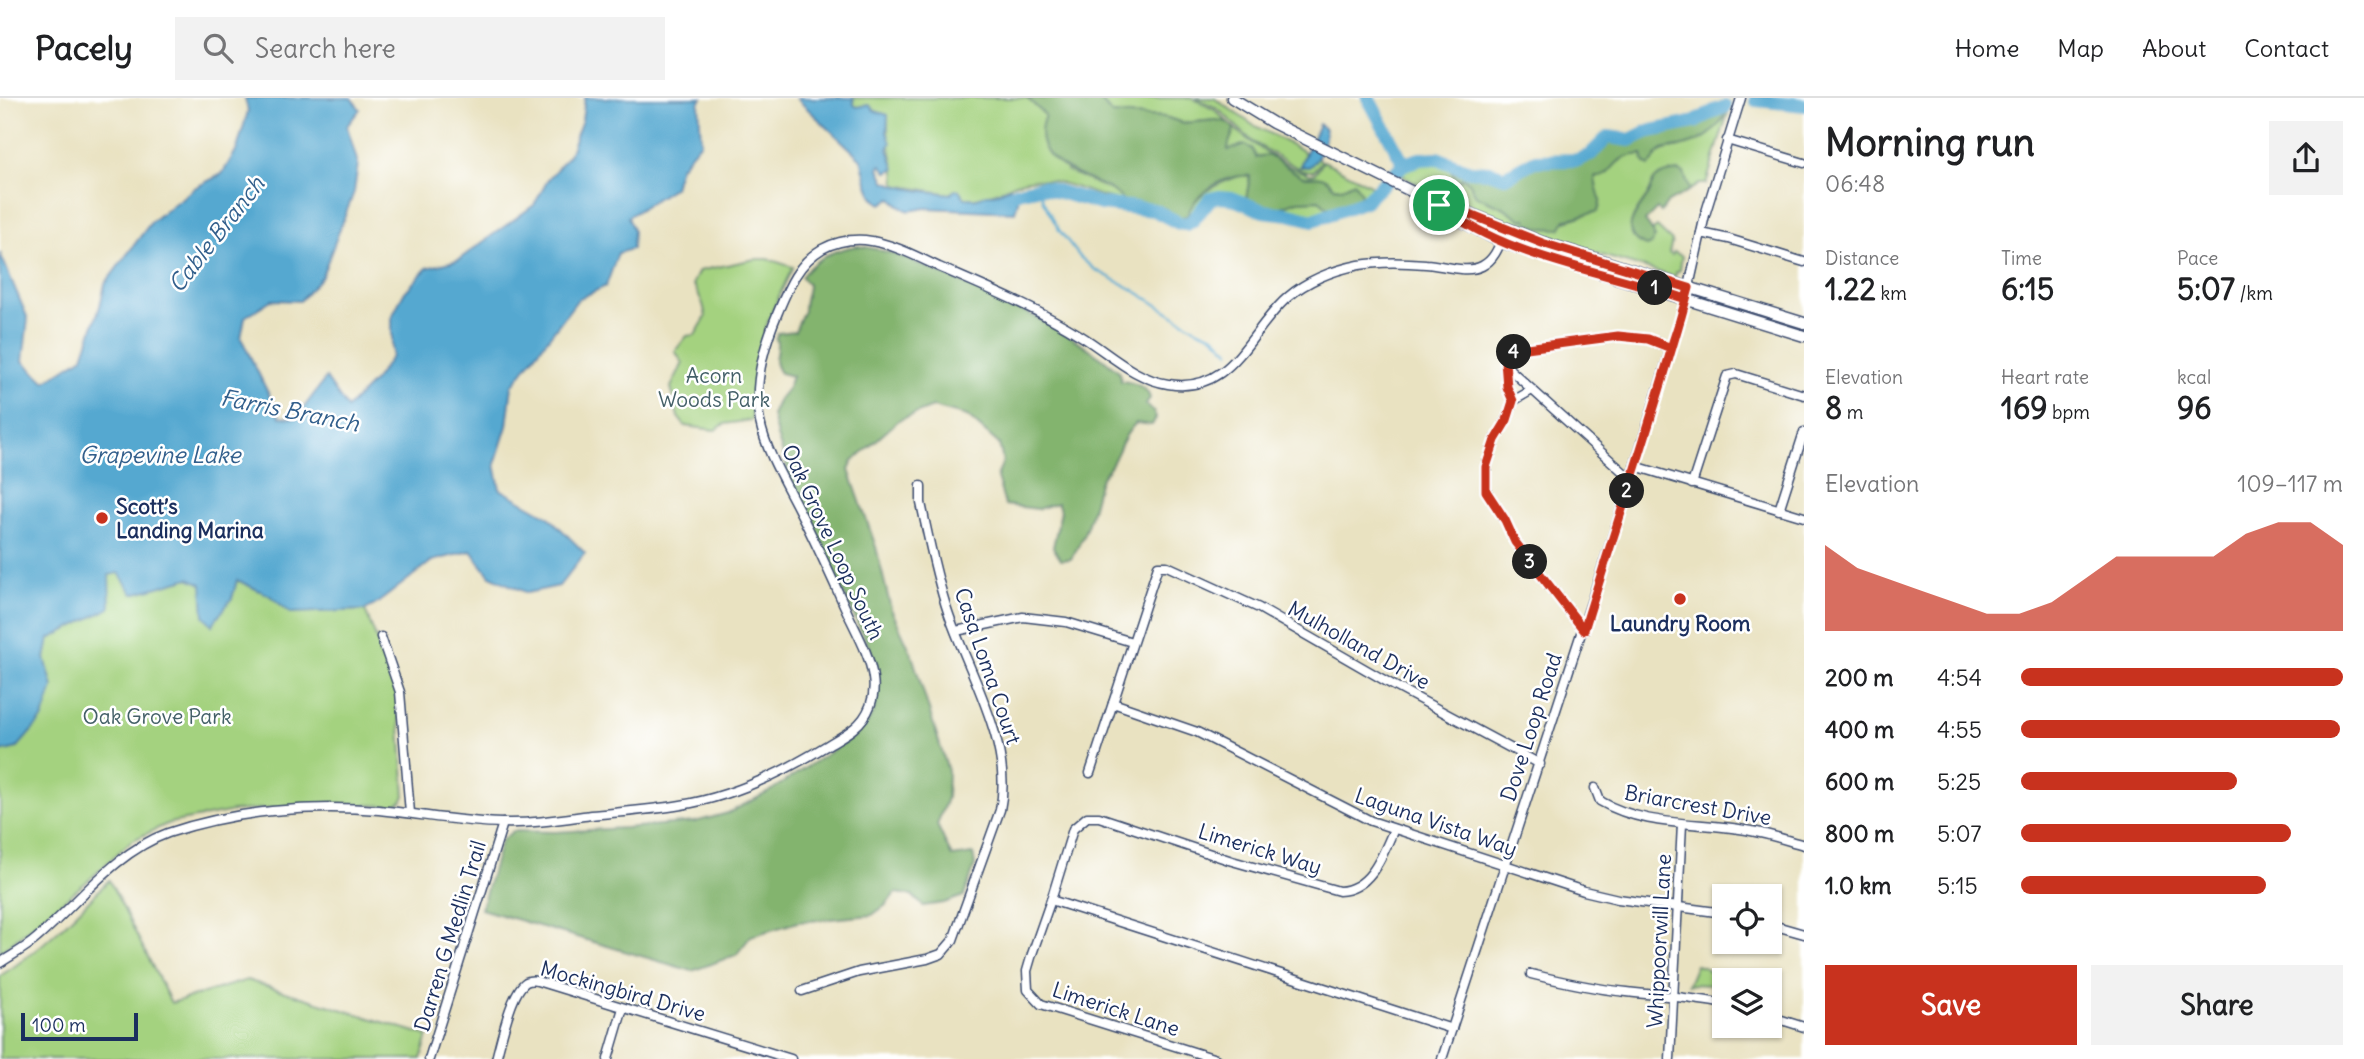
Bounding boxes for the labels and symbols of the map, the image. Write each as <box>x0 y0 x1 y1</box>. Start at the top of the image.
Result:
water label: Cable Branch <box>162 170 271 298</box>
pin <box>1409 175 1469 235</box>
pin: 1 <box>1638 270 1672 306</box>
pin: 4 <box>1496 334 1532 370</box>
park label: Acorn Woods Park <box>658 362 770 413</box>
water label: Farris Branch <box>218 382 362 438</box>
water label: Grapevine Lake <box>79 440 242 469</box>
street label: Oak Grove Loop South <box>776 440 890 644</box>
pin: 2 <box>1610 474 1644 508</box>
place label: Scott’s Landing Marina <box>116 493 264 544</box>
marker: Scott’s Landing Marina <box>94 510 110 526</box>
pin: 3 <box>1512 545 1548 580</box>
street label: Casa Loma Court <box>949 584 1027 748</box>
marker: Laundry Room <box>1672 591 1688 607</box>
street label: Mulholland Drive <box>1283 595 1435 695</box>
place label: Laundry Room <box>1610 610 1751 637</box>
street label: Dove Loop Road <box>1494 650 1568 804</box>
park label: Oak Grove Park <box>82 703 232 730</box>
street label: Briarcrest Drive <box>1622 779 1774 831</box>
street label: Laguna Vista Way <box>1351 782 1521 862</box>
street label: Limerick Way <box>1195 817 1325 881</box>
street label: Darren G Medlin Trail <box>408 837 492 1035</box>
street label: Whippoorwill Lane <box>1641 853 1677 1029</box>
street label: Mockingbird Drive <box>537 955 709 1027</box>
street label: Limerick Lane <box>1049 976 1183 1042</box>
scale bar <box>21 1010 138 1042</box>

